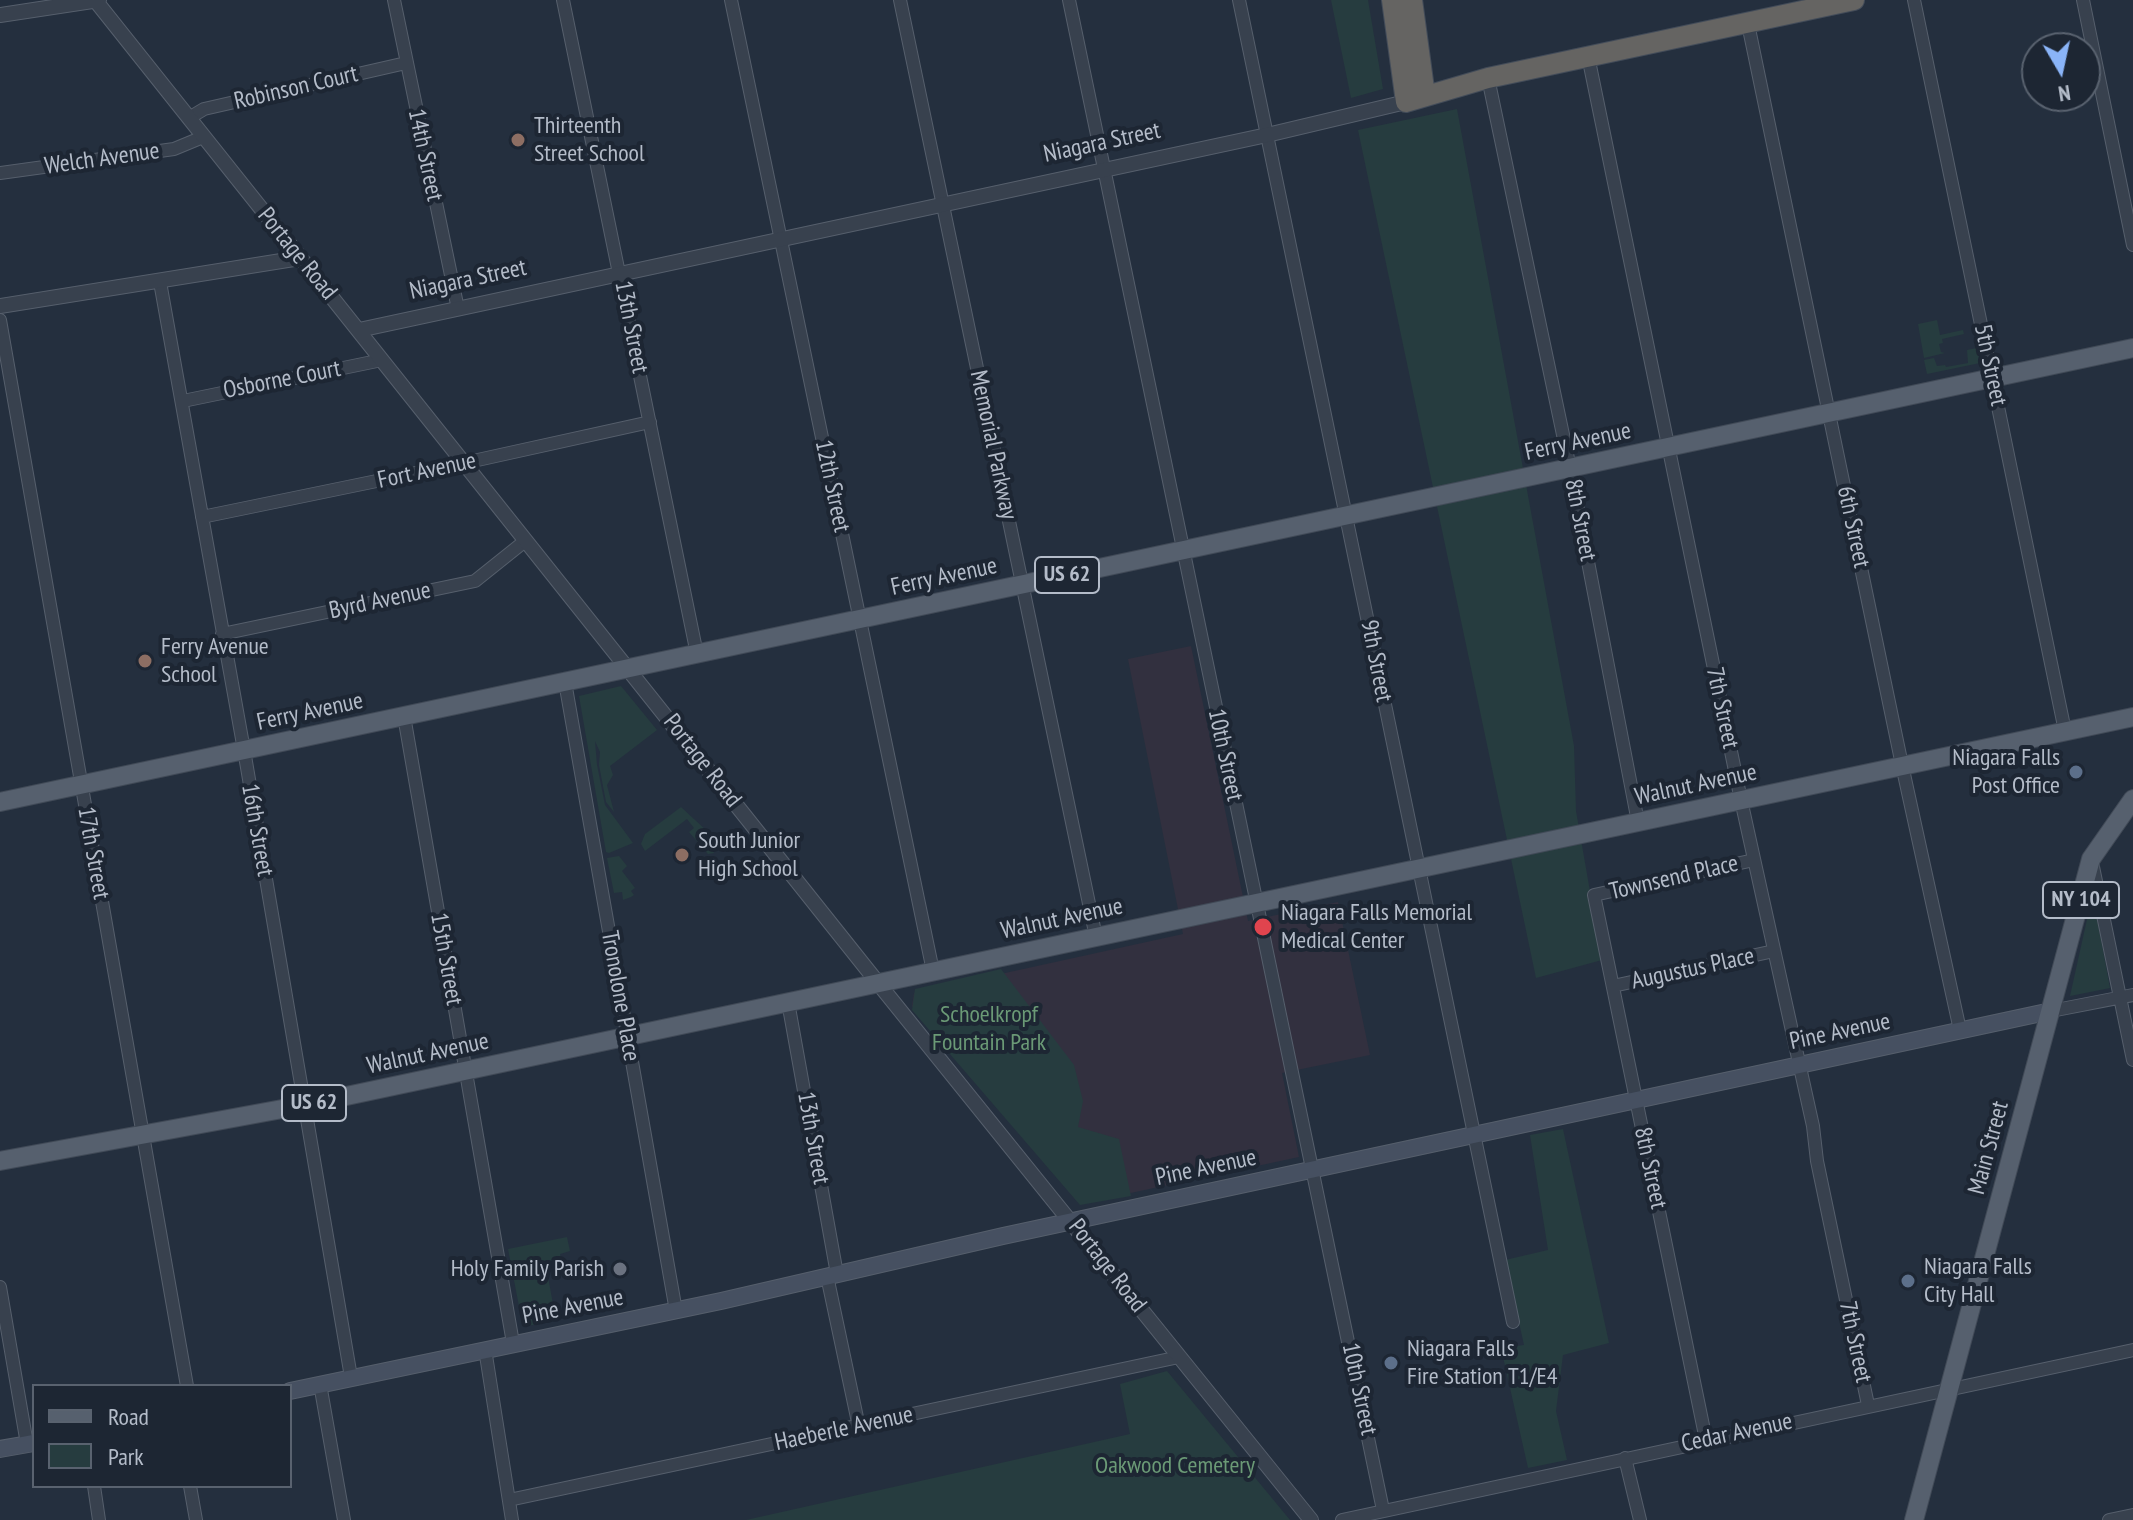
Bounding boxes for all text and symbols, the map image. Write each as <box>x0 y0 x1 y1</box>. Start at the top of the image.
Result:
north arrow <box>2021 32 2101 112</box>
street label: Robinson Court <box>231 60 361 116</box>
text: N <box>2056 79 2073 108</box>
street label: 14th Street <box>401 106 449 204</box>
place label: Thirteenth Street School <box>534 112 644 168</box>
street label: Niagara Street <box>1041 117 1163 169</box>
marker: Thirteenth Street School <box>509 131 527 149</box>
street label: Welch Avenue <box>43 137 161 181</box>
street label: Portage Road <box>251 202 343 306</box>
street label: Niagara Street <box>407 254 529 306</box>
street label: 13th Street <box>608 278 654 376</box>
street label: 5th Street <box>1967 322 2013 408</box>
street label: Osborne Court <box>221 355 343 405</box>
street label: Memorial Parkway <box>963 368 1023 522</box>
street label: Ferry Avenue <box>1522 417 1634 467</box>
street label: 12th Street <box>808 437 856 535</box>
street label: Fort Avenue <box>375 447 479 495</box>
street label: 8th Street <box>1558 477 1602 563</box>
street label: 6th Street <box>1830 484 1876 570</box>
street label: Ferry Avenue <box>888 552 1000 602</box>
road number: US 62 <box>1035 557 1099 593</box>
street label: Byrd Avenue <box>327 576 433 626</box>
street label: 9th Street <box>1354 618 1398 704</box>
place label: Ferry Avenue School <box>161 633 269 689</box>
marker: Ferry Avenue School <box>136 652 154 670</box>
street label: 7th Street <box>1699 665 1745 751</box>
street label: Ferry Avenue <box>254 687 366 737</box>
street label: 10th Street <box>1201 706 1249 804</box>
street label: Portage Road <box>657 709 747 813</box>
place label: Niagara Falls Post Office <box>1952 744 2060 800</box>
street label: Walnut Avenue <box>1632 758 1760 812</box>
marker: Niagara Falls Post Office <box>2067 763 2085 781</box>
street label: 16th Street <box>235 781 279 879</box>
street label: 17th Street <box>71 805 115 901</box>
place label: South Junior High School <box>698 827 800 883</box>
marker: South Junior High School <box>673 846 691 864</box>
street label: Townsend Place <box>1607 849 1741 907</box>
road number: NY 104 <box>2043 882 2119 918</box>
street label: Walnut Avenue <box>998 892 1126 946</box>
place label: Niagara Falls Memorial Medical Center <box>1281 899 1472 955</box>
street label: 15th Street <box>424 910 468 1008</box>
marker: Niagara Falls Memorial Medical Center <box>1252 916 1274 938</box>
street label: Tronolone Place <box>594 928 646 1064</box>
street label: Augustus Place <box>1629 942 1757 996</box>
park label: Schoelkropf Fountain Park <box>932 1001 1046 1057</box>
street label: Pine Avenue <box>1787 1007 1893 1057</box>
street label: Walnut Avenue <box>364 1027 492 1081</box>
road number: US 62 <box>282 1085 346 1121</box>
street label: 13th Street <box>791 1089 835 1187</box>
street label: Main Street <box>1963 1098 2015 1198</box>
street label: 8th Street <box>1627 1125 1673 1211</box>
street label: Pine Avenue <box>1153 1143 1259 1193</box>
street label: Portage Road <box>1062 1214 1152 1318</box>
place label: Niagara Falls City Hall <box>1924 1253 2032 1309</box>
place label: Holy Family Parish <box>451 1255 604 1283</box>
marker: Holy Family Parish <box>611 1260 629 1278</box>
marker: Niagara Falls City Hall <box>1899 1272 1917 1290</box>
street label: Pine Avenue <box>520 1283 626 1331</box>
street label: 7th Street <box>1832 1299 1878 1385</box>
place label: Niagara Falls Fire Station T1/E4 <box>1407 1335 1558 1391</box>
street label: 10th Street <box>1335 1340 1383 1438</box>
marker: Niagara Falls Fire Station T1/E4 <box>1382 1354 1400 1372</box>
legend <box>32 1384 292 1488</box>
street label: Haeberle Avenue <box>772 1400 916 1458</box>
text: Road <box>108 1401 149 1432</box>
street label: Cedar Avenue <box>1679 1407 1795 1459</box>
text: Park <box>108 1441 144 1472</box>
park label: Oakwood Cemetery <box>1095 1452 1255 1480</box>

